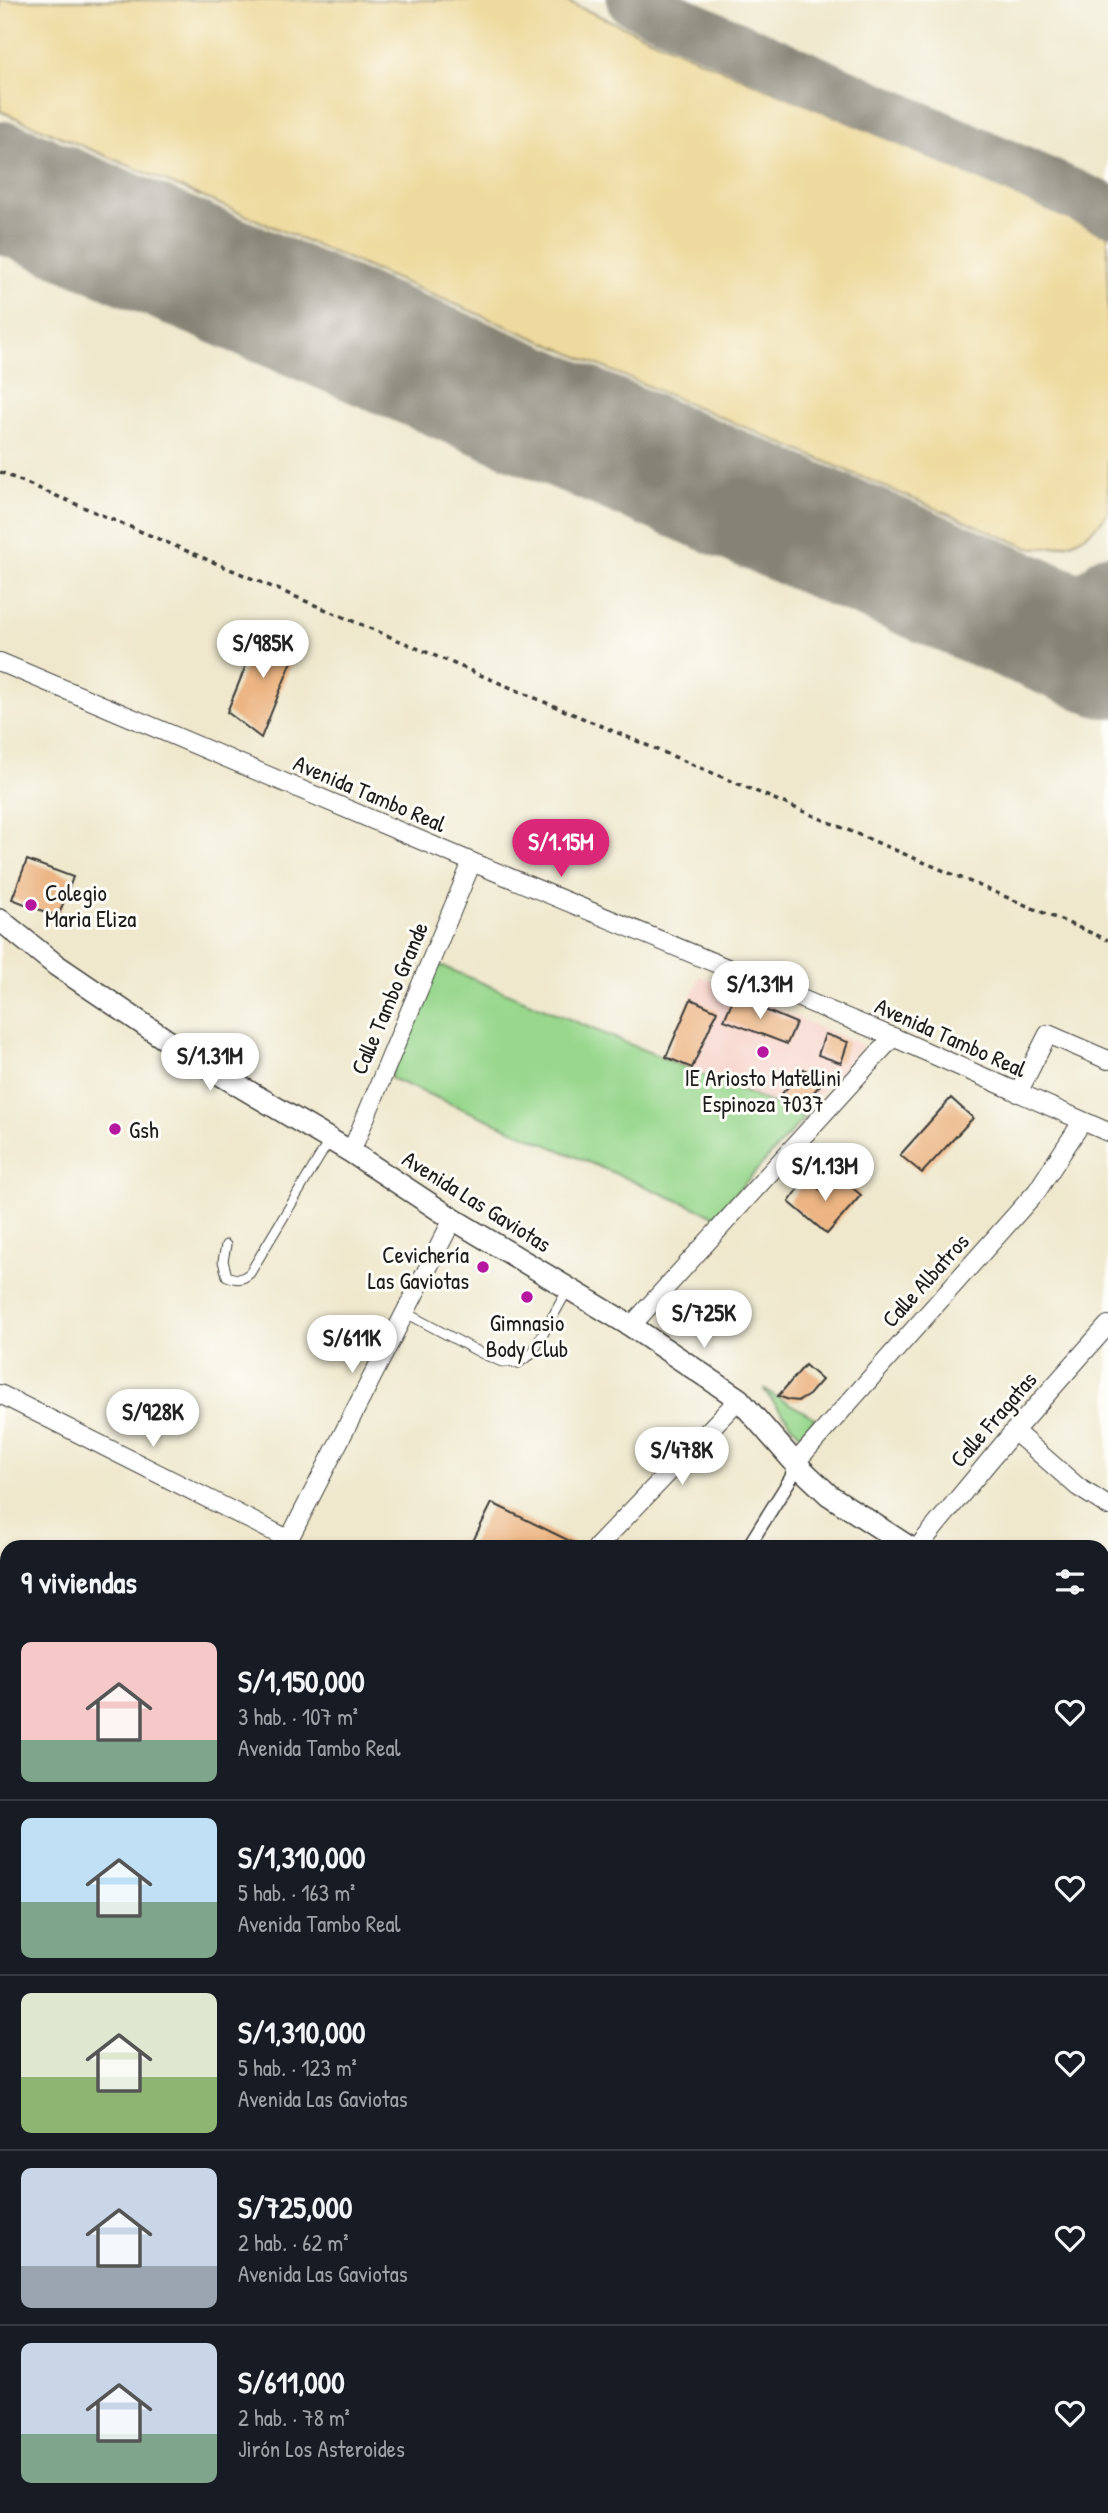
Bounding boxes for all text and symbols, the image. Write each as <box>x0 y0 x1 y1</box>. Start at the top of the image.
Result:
pin: S/985K <box>206 620 320 680</box>
text: S/985K <box>233 627 293 658</box>
street label: Avenida Tambo Real <box>289 747 452 839</box>
pin: S/1.15M <box>496 820 626 879</box>
text: S/1.15M <box>528 826 594 857</box>
place label: Colegio Maria Eliza <box>45 877 136 934</box>
marker: Colegio Maria Eliza <box>23 897 39 913</box>
street label: Calle Tambo Grande <box>343 917 435 1079</box>
pin: S/1.31M <box>695 962 825 1021</box>
text: S/1.31M <box>727 968 793 999</box>
street label: Avenida Tambo Real <box>870 990 1032 1085</box>
pin: S/1.31M <box>145 1034 275 1093</box>
text: S/1.31M <box>177 1040 243 1071</box>
marker: IE Ariosto Matellini Espinoza 7037 <box>755 1044 771 1060</box>
place label: IE Ariosto Matellini Espinoza 7037 <box>684 1062 842 1119</box>
place label: Gsh <box>129 1114 159 1145</box>
marker: Gsh <box>107 1121 123 1137</box>
street label: Avenida Las Gaviotas <box>397 1143 557 1259</box>
pin: S/1.13M <box>760 1144 890 1203</box>
text: S/1.13M <box>792 1150 858 1181</box>
street label: Calle Albatros <box>874 1226 976 1334</box>
place label: Cevichería Las Gaviotas <box>368 1239 469 1296</box>
marker: Cevichería Las Gaviotas <box>475 1259 491 1275</box>
marker: Gimnasio Body Club <box>519 1289 535 1305</box>
pin: S/725K <box>647 1290 761 1350</box>
text: S/725K <box>672 1297 736 1328</box>
place label: Gimnasio Body Club <box>486 1307 568 1364</box>
pin: S/611K <box>295 1316 409 1375</box>
text: S/611K <box>323 1322 381 1353</box>
street label: Calle Fragatas <box>943 1364 1043 1474</box>
pin: S/928K <box>96 1390 210 1449</box>
text: S/928K <box>122 1396 184 1427</box>
pin: S/478K <box>625 1428 739 1487</box>
text: S/478K <box>651 1434 713 1465</box>
text: 9 viviendas <box>21 1562 137 1602</box>
icon: filters <box>1051 1563 1089 1601</box>
text: S/1,150,000 <box>238 1661 365 1701</box>
icon: home <box>77 1670 161 1754</box>
icon: heart <box>1051 1693 1089 1731</box>
text: 3 hab. · 107 m² <box>238 1701 358 1732</box>
text: Avenida Tambo Real <box>238 1732 401 1763</box>
text: S/1,310,000 <box>238 1837 366 1877</box>
icon: home <box>77 1846 161 1930</box>
icon: heart <box>1051 1869 1089 1907</box>
text: 5 hab. · 163 m² <box>238 1877 355 1908</box>
text: Avenida Tambo Real <box>238 1908 401 1939</box>
text: S/1,310,000 <box>238 2012 366 2052</box>
icon: home <box>77 2021 161 2105</box>
icon: heart <box>1051 2044 1089 2082</box>
text: 5 hab. · 123 m² <box>238 2052 357 2083</box>
text: Avenida Las Gaviotas <box>238 2083 408 2114</box>
text: S/725,000 <box>238 2187 352 2227</box>
icon: home <box>77 2196 161 2280</box>
icon: heart <box>1051 2219 1089 2257</box>
text: 2 hab. · 62 m² <box>238 2227 348 2258</box>
text: Avenida Las Gaviotas <box>238 2258 408 2289</box>
text: S/611,000 <box>238 2362 345 2402</box>
icon: home <box>77 2371 161 2455</box>
icon: heart <box>1051 2394 1089 2432</box>
text: 2 hab. · 78 m² <box>238 2402 350 2433</box>
text: Jirón Los Asteroides <box>238 2433 405 2464</box>

